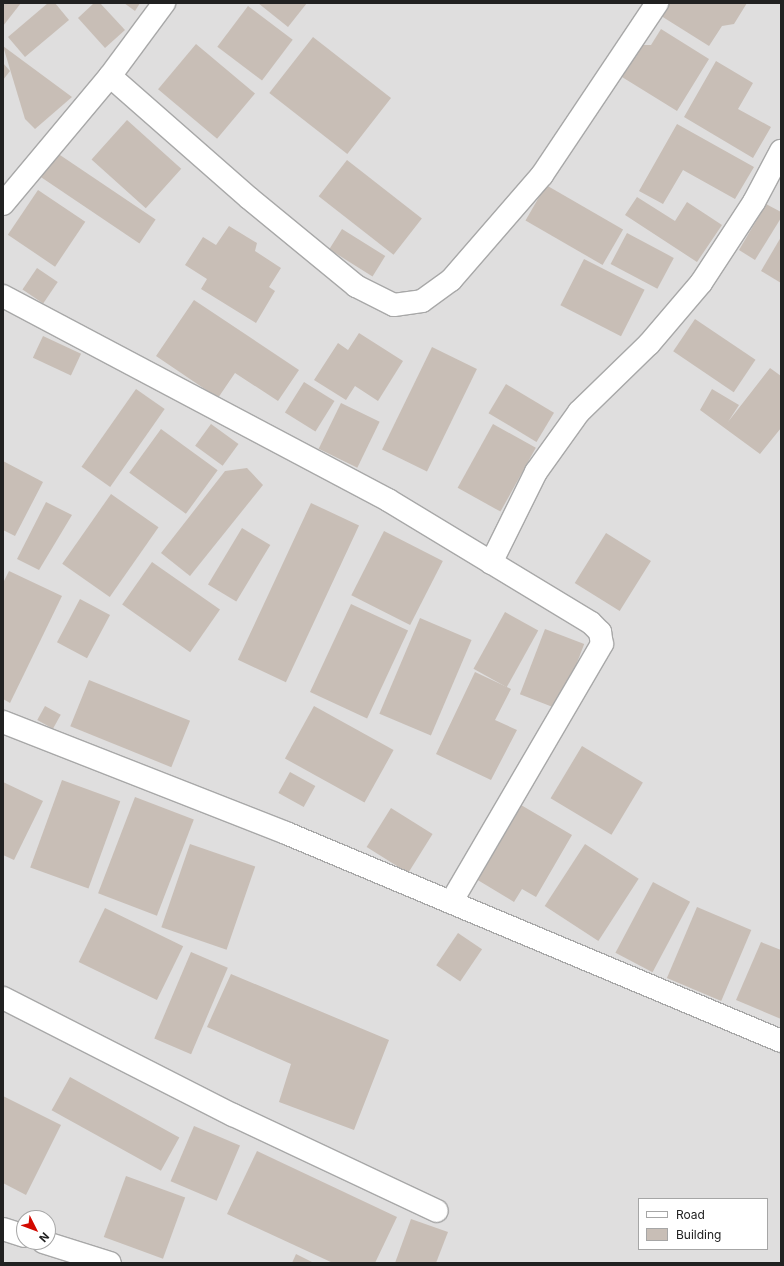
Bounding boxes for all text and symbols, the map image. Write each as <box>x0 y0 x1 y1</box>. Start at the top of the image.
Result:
legend <box>638 1198 768 1250</box>
text: Road <box>676 1207 705 1222</box>
north arrow <box>16 1210 56 1250</box>
text: Building <box>676 1227 721 1242</box>
text: N <box>36 1230 52 1245</box>

